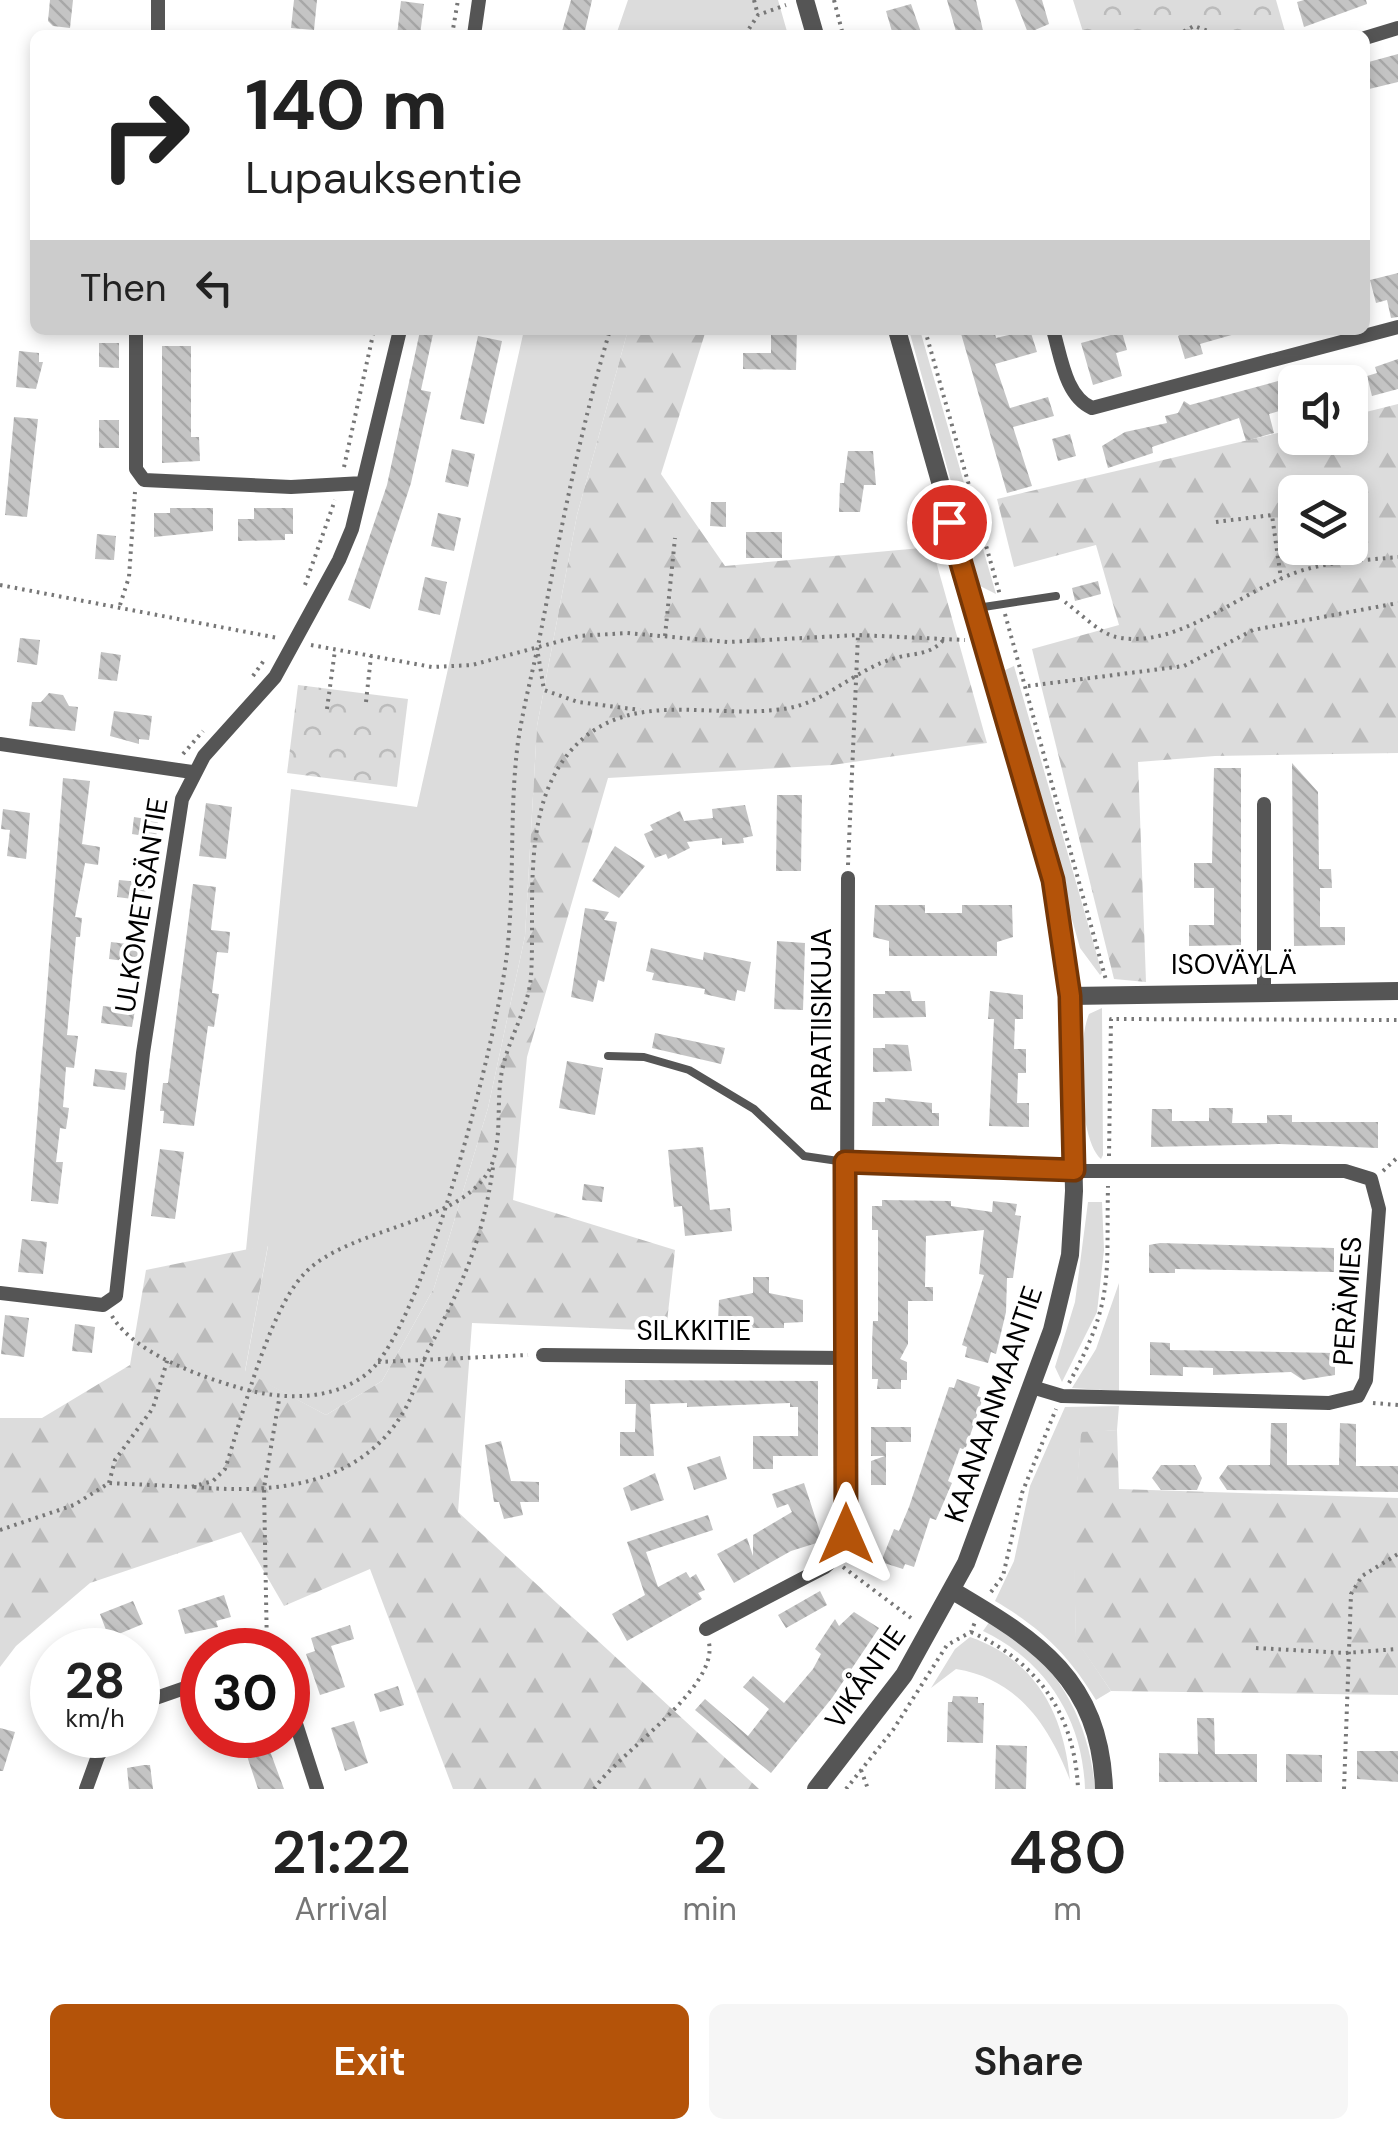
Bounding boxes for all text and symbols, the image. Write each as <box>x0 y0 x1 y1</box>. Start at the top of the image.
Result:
text: 140 m <box>245 60 448 151</box>
icon: right <box>80 70 210 200</box>
text: Lupauksentie <box>245 148 522 207</box>
icon: left <box>187 260 242 315</box>
text: Then <box>80 263 167 313</box>
map controls <box>1278 365 1368 565</box>
button: sound <box>1278 365 1368 455</box>
button: layers <box>1278 475 1368 565</box>
pin <box>907 480 992 565</box>
icon: arrive <box>922 495 977 550</box>
street label: ULKOMETSÄNTIE <box>106 795 177 1015</box>
street label: PARATIISIKUJA <box>803 928 840 1112</box>
street label: ISOVÄYLÄ <box>1171 946 1297 983</box>
street label: PERÄMIES <box>1325 1235 1370 1367</box>
street label: KAANAANMAANTIE <box>936 1281 1051 1527</box>
street label: SILKKITIE <box>637 1312 751 1349</box>
position arrow <box>794 1482 898 1586</box>
street label: VIKÅNTIE <box>816 1618 914 1736</box>
speed limit sign: 30 <box>180 1628 310 1758</box>
text: 28 <box>65 1648 125 1714</box>
text: km/h <box>65 1702 125 1735</box>
text: 21:22 <box>272 1813 411 1892</box>
text: 2 <box>692 1813 727 1892</box>
text: 480 <box>1009 1813 1126 1892</box>
text: Arrival <box>295 1888 388 1930</box>
text: min <box>682 1888 737 1930</box>
text: m <box>1053 1888 1082 1930</box>
button: Exit <box>50 2004 689 2119</box>
button: Share <box>709 2004 1348 2119</box>

